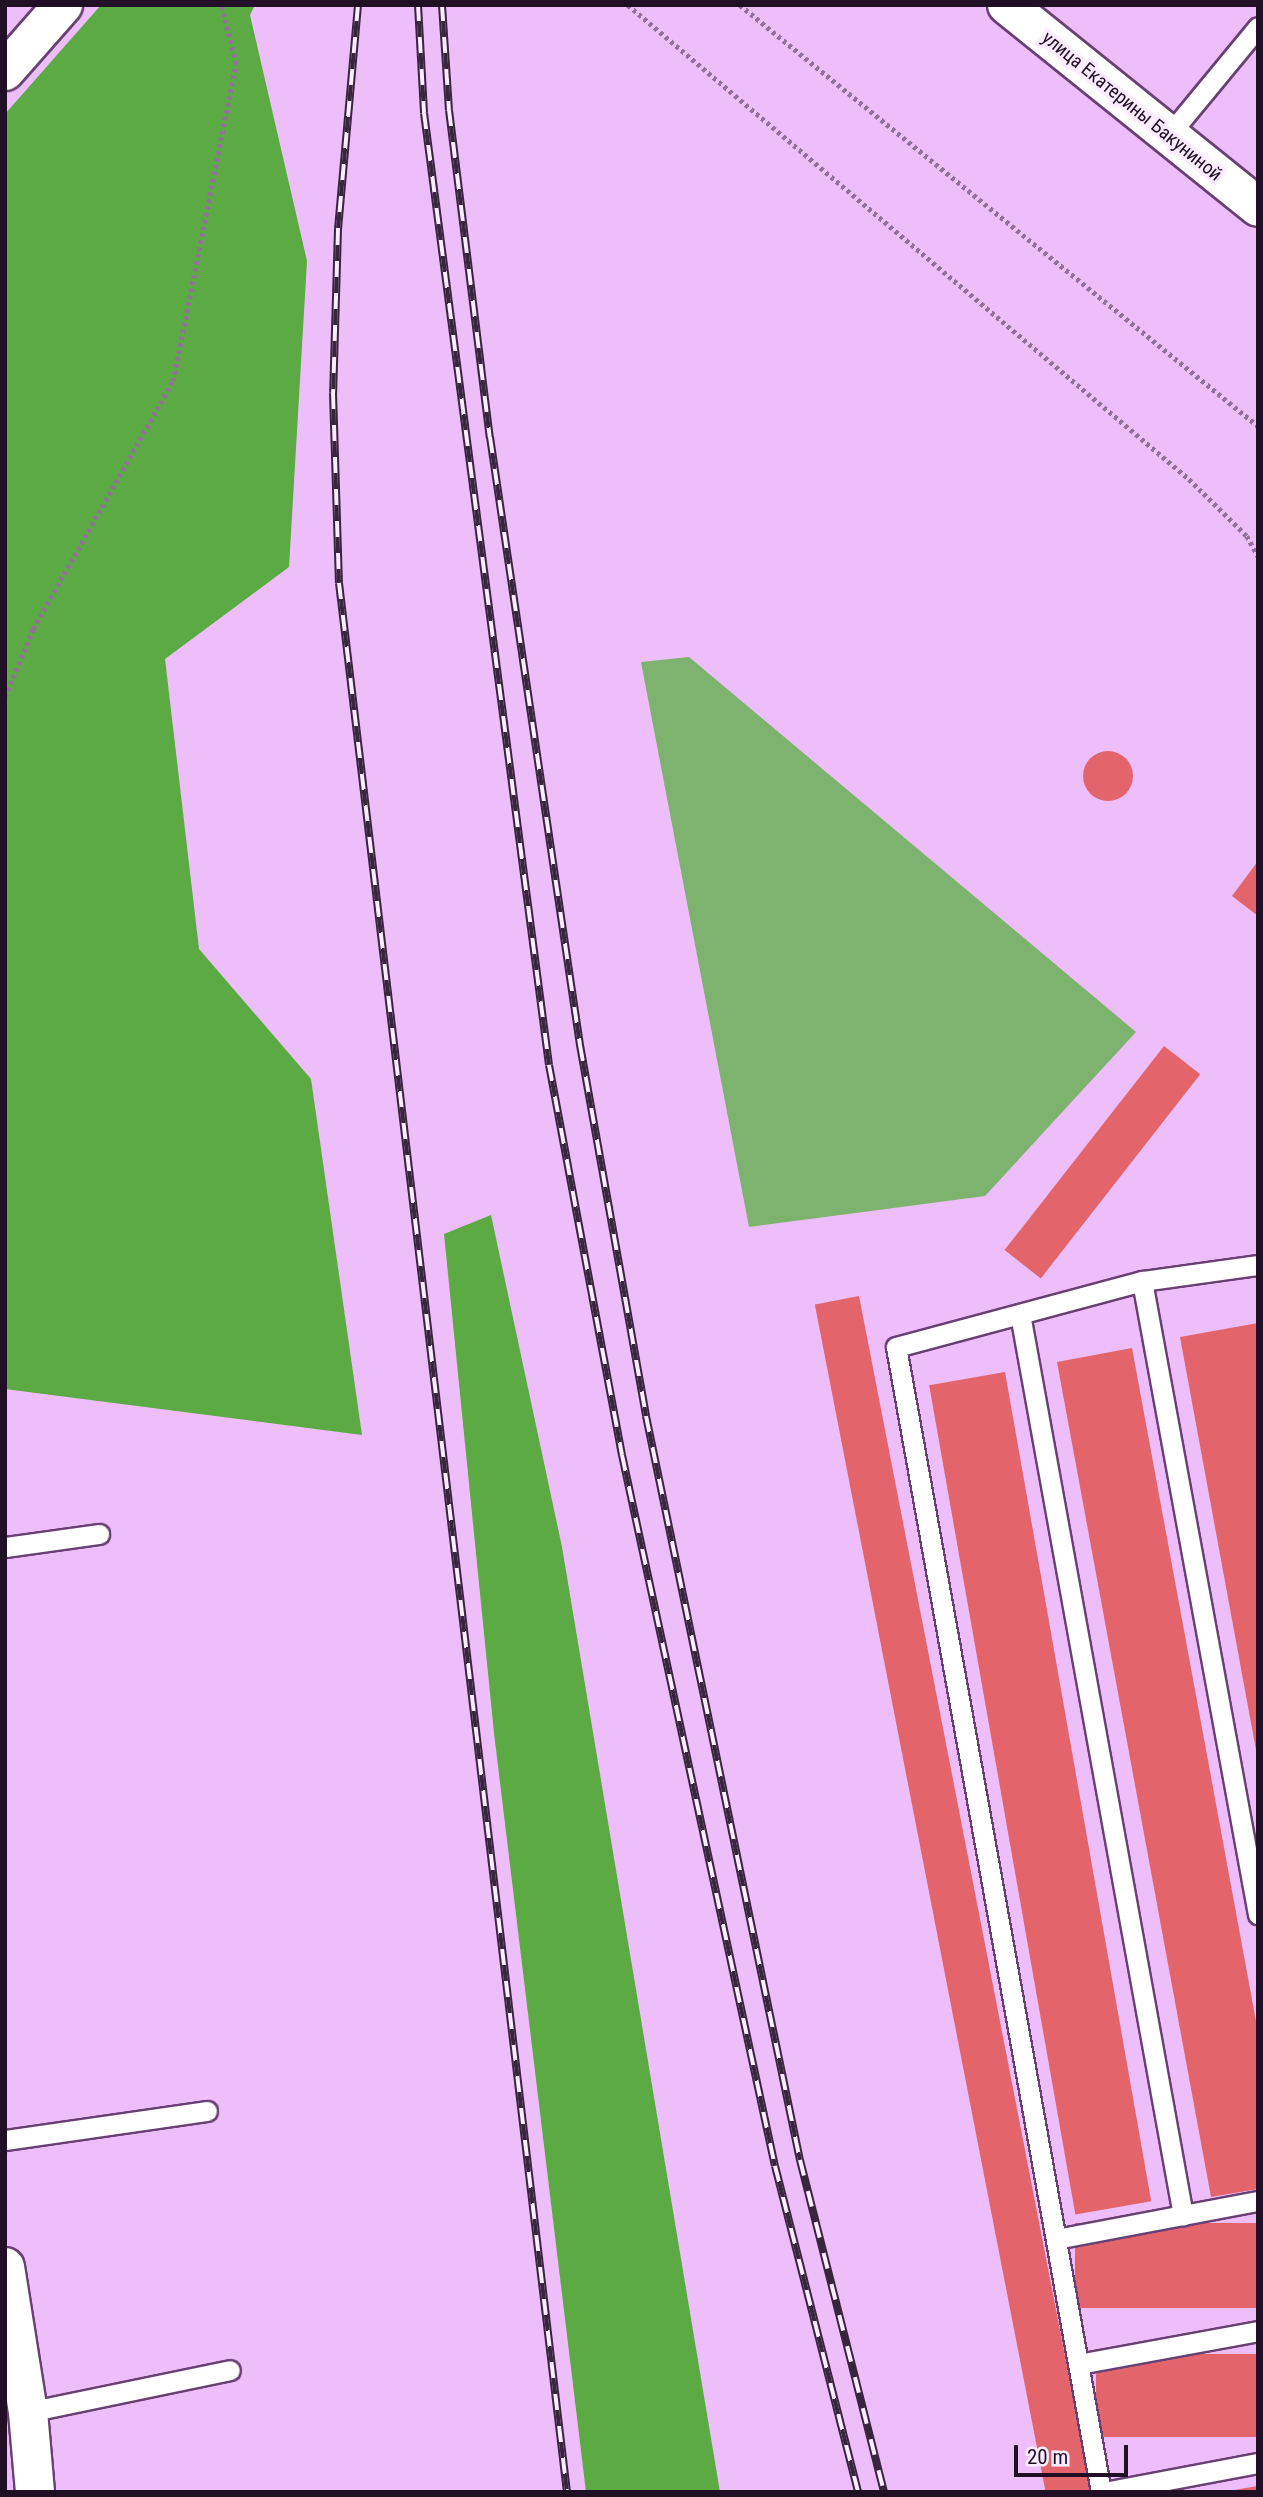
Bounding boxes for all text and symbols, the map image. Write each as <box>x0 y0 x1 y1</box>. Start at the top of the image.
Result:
street label: улица Екатерины Бакуниной <box>1037 26 1227 186</box>
scale bar <box>1018 2430 1132 2474</box>
text: 20 m <box>1027 2445 1068 2469</box>

